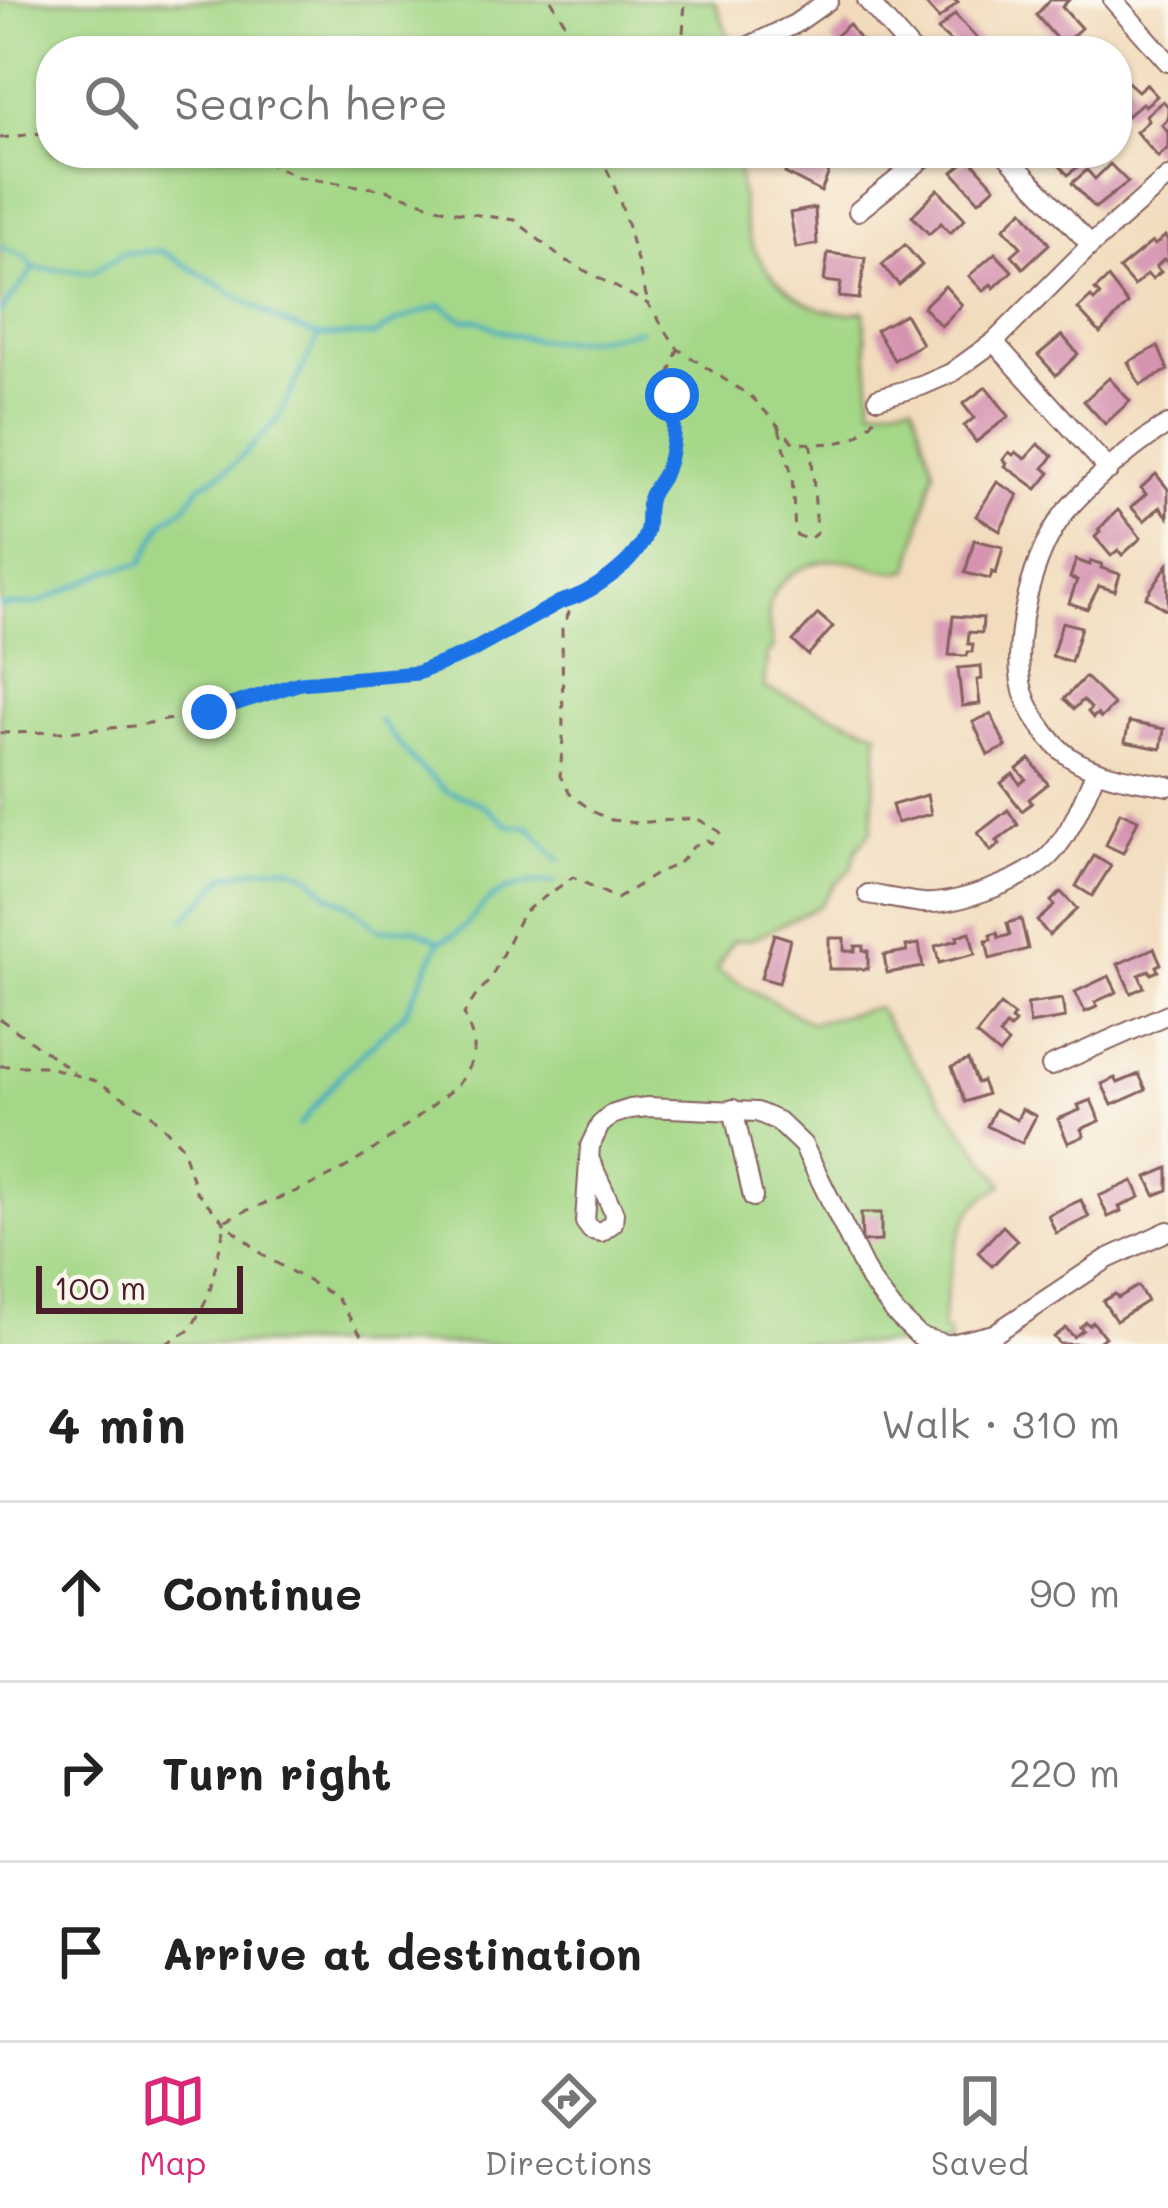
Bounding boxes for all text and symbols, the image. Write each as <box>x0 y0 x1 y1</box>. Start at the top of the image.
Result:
search box <box>36 36 1132 168</box>
icon: search <box>78 69 144 135</box>
text: Search here <box>174 73 448 131</box>
route start <box>645 368 699 422</box>
route end <box>182 685 236 739</box>
scale bar <box>36 1260 243 1313</box>
text: 100 m <box>54 1265 146 1308</box>
text: 4 min <box>48 1389 186 1456</box>
text: Walk · 310 m <box>881 1397 1120 1448</box>
icon: ahead <box>48 1559 114 1625</box>
text: Continue <box>162 1563 362 1621</box>
text: 90 m <box>1029 1566 1120 1617</box>
icon: right <box>48 1739 114 1805</box>
text: Turn right <box>162 1743 391 1801</box>
text: 220 m <box>1009 1746 1120 1797</box>
icon: arrive <box>48 1919 114 1985</box>
text: Arrive at destination <box>162 1923 642 1981</box>
tab: Map <box>139 2068 206 2183</box>
tab: Directions <box>485 2068 652 2183</box>
tab: Saved <box>931 2068 1029 2183</box>

